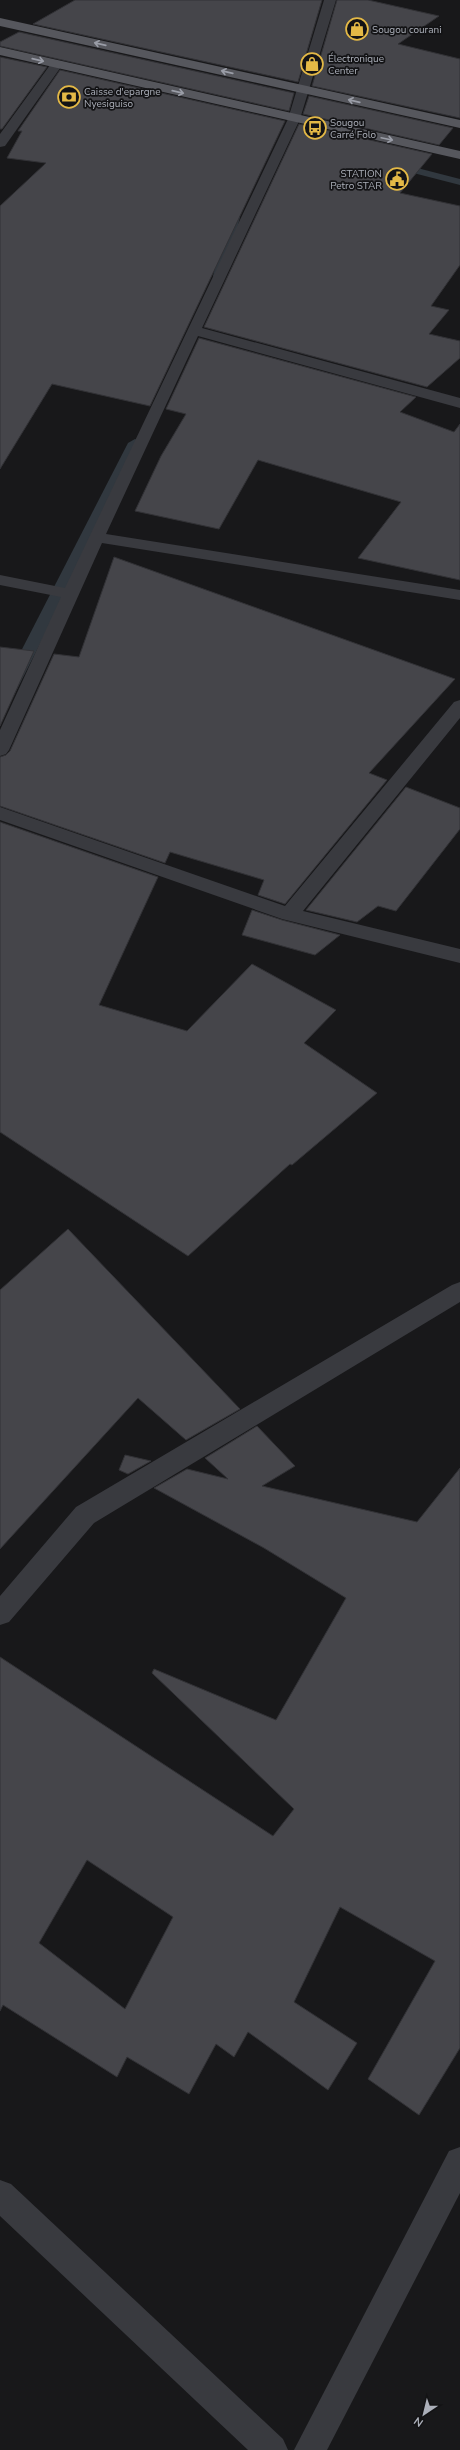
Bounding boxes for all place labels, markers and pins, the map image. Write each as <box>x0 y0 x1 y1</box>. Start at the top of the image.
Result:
shop icon: Sougou courani <box>344 16 370 42</box>
place label: Sougou courani <box>372 23 441 37</box>
shop icon: Électronique Center <box>299 51 325 77</box>
place label: Électronique Center <box>328 52 384 78</box>
bank icon: Caisse d'epargne Nyesiguiso <box>56 84 82 110</box>
place label: Caisse d'epargne Nyesiguiso <box>84 85 161 111</box>
bus stop icon: Sougou Carré Folo <box>302 115 328 141</box>
place label: Sougou Carré Folo <box>330 116 377 142</box>
public building icon: STATION Petro STAR <box>384 166 410 192</box>
place label: STATION Petro STAR <box>330 167 382 193</box>

